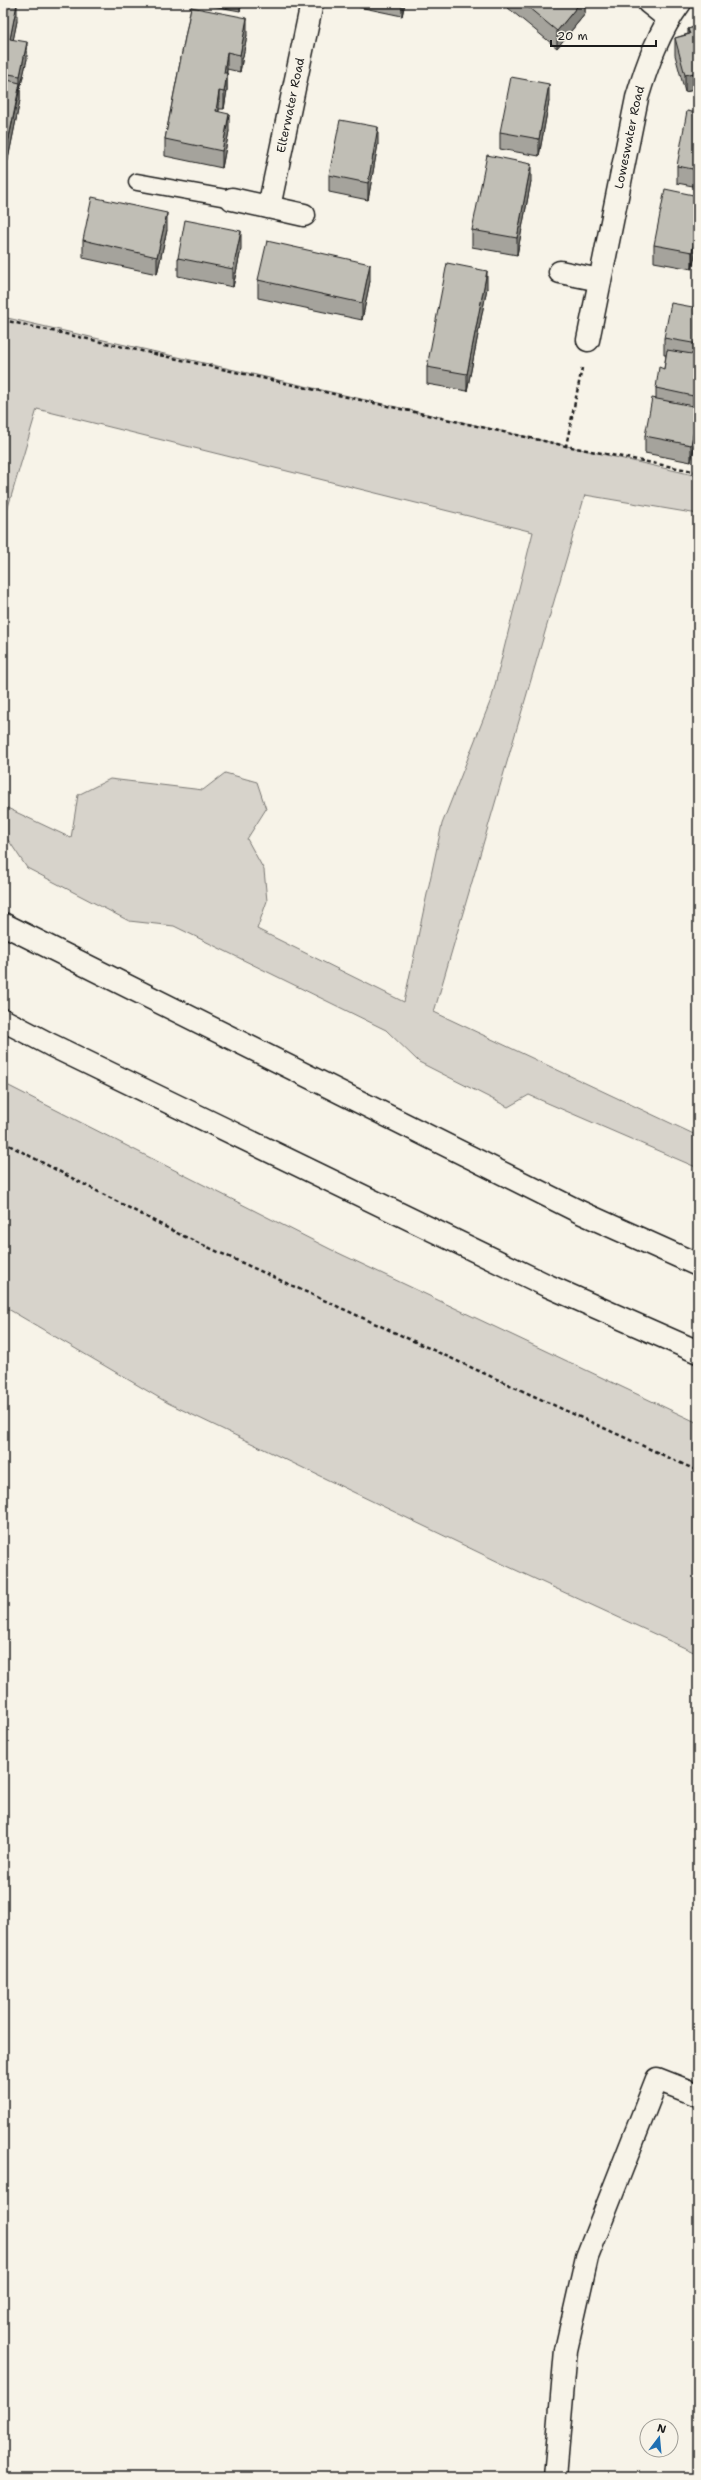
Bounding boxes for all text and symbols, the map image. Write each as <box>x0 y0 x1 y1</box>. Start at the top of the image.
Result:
scale bar <box>551 22 656 48</box>
text: 20 m <box>557 28 588 44</box>
street label: Elterwater Road <box>273 56 308 154</box>
street label: Loweswater Road <box>611 83 648 190</box>
north arrow <box>639 2418 679 2458</box>
text: N <box>655 2420 668 2437</box>

